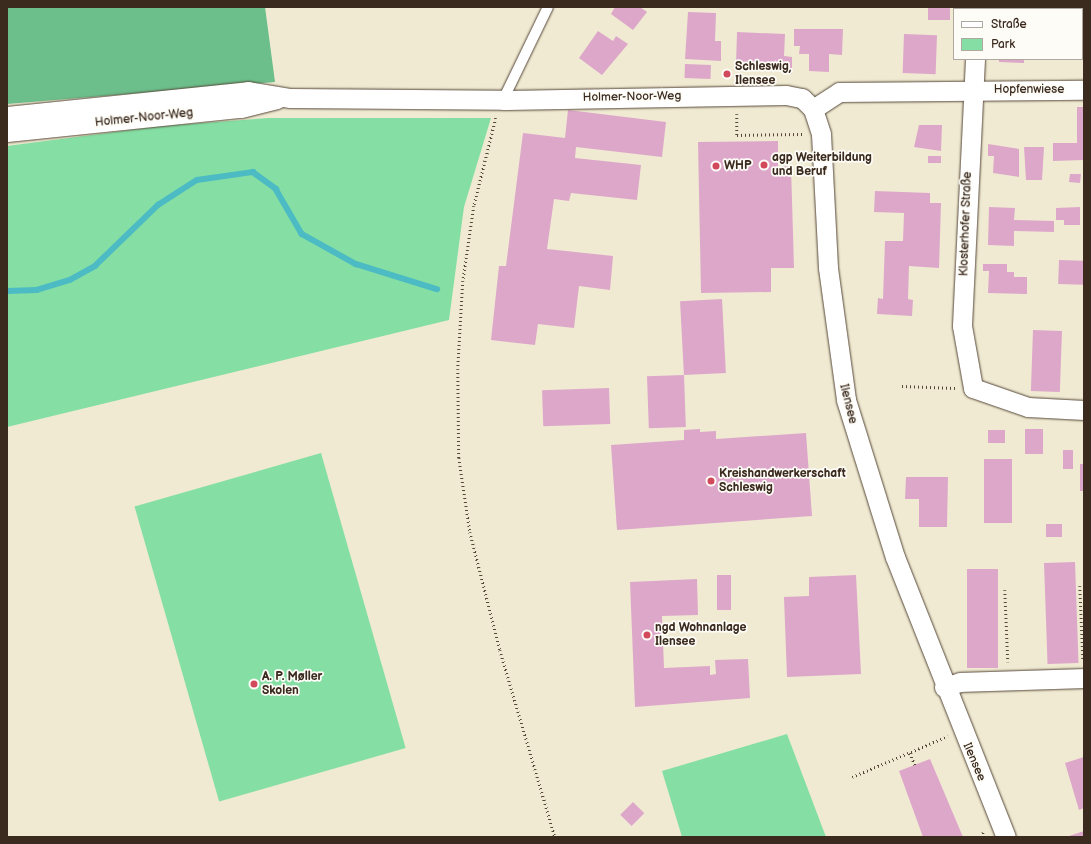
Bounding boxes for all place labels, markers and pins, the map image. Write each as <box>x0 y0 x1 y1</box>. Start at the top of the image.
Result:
place label: Schleswig, Ilensee <box>735 60 791 88</box>
marker: Schleswig, Ilensee <box>722 69 732 79</box>
place label: agp Weiterbildung und Beruf <box>772 151 872 179</box>
place label: WHP <box>724 159 751 173</box>
marker: agp Weiterbildung und Beruf <box>759 160 769 170</box>
marker: WHP <box>711 161 721 171</box>
place label: Kreishandwerkerschaft Schleswig <box>719 467 846 495</box>
marker: Kreishandwerkerschaft Schleswig <box>706 476 716 486</box>
place label: ngd Wohnanlage Ilensee <box>655 621 746 649</box>
marker: ngd Wohnanlage Ilensee <box>642 630 652 640</box>
place label: A. P. Møller Skolen <box>262 670 322 698</box>
marker: A. P. Møller Skolen <box>249 679 259 689</box>

